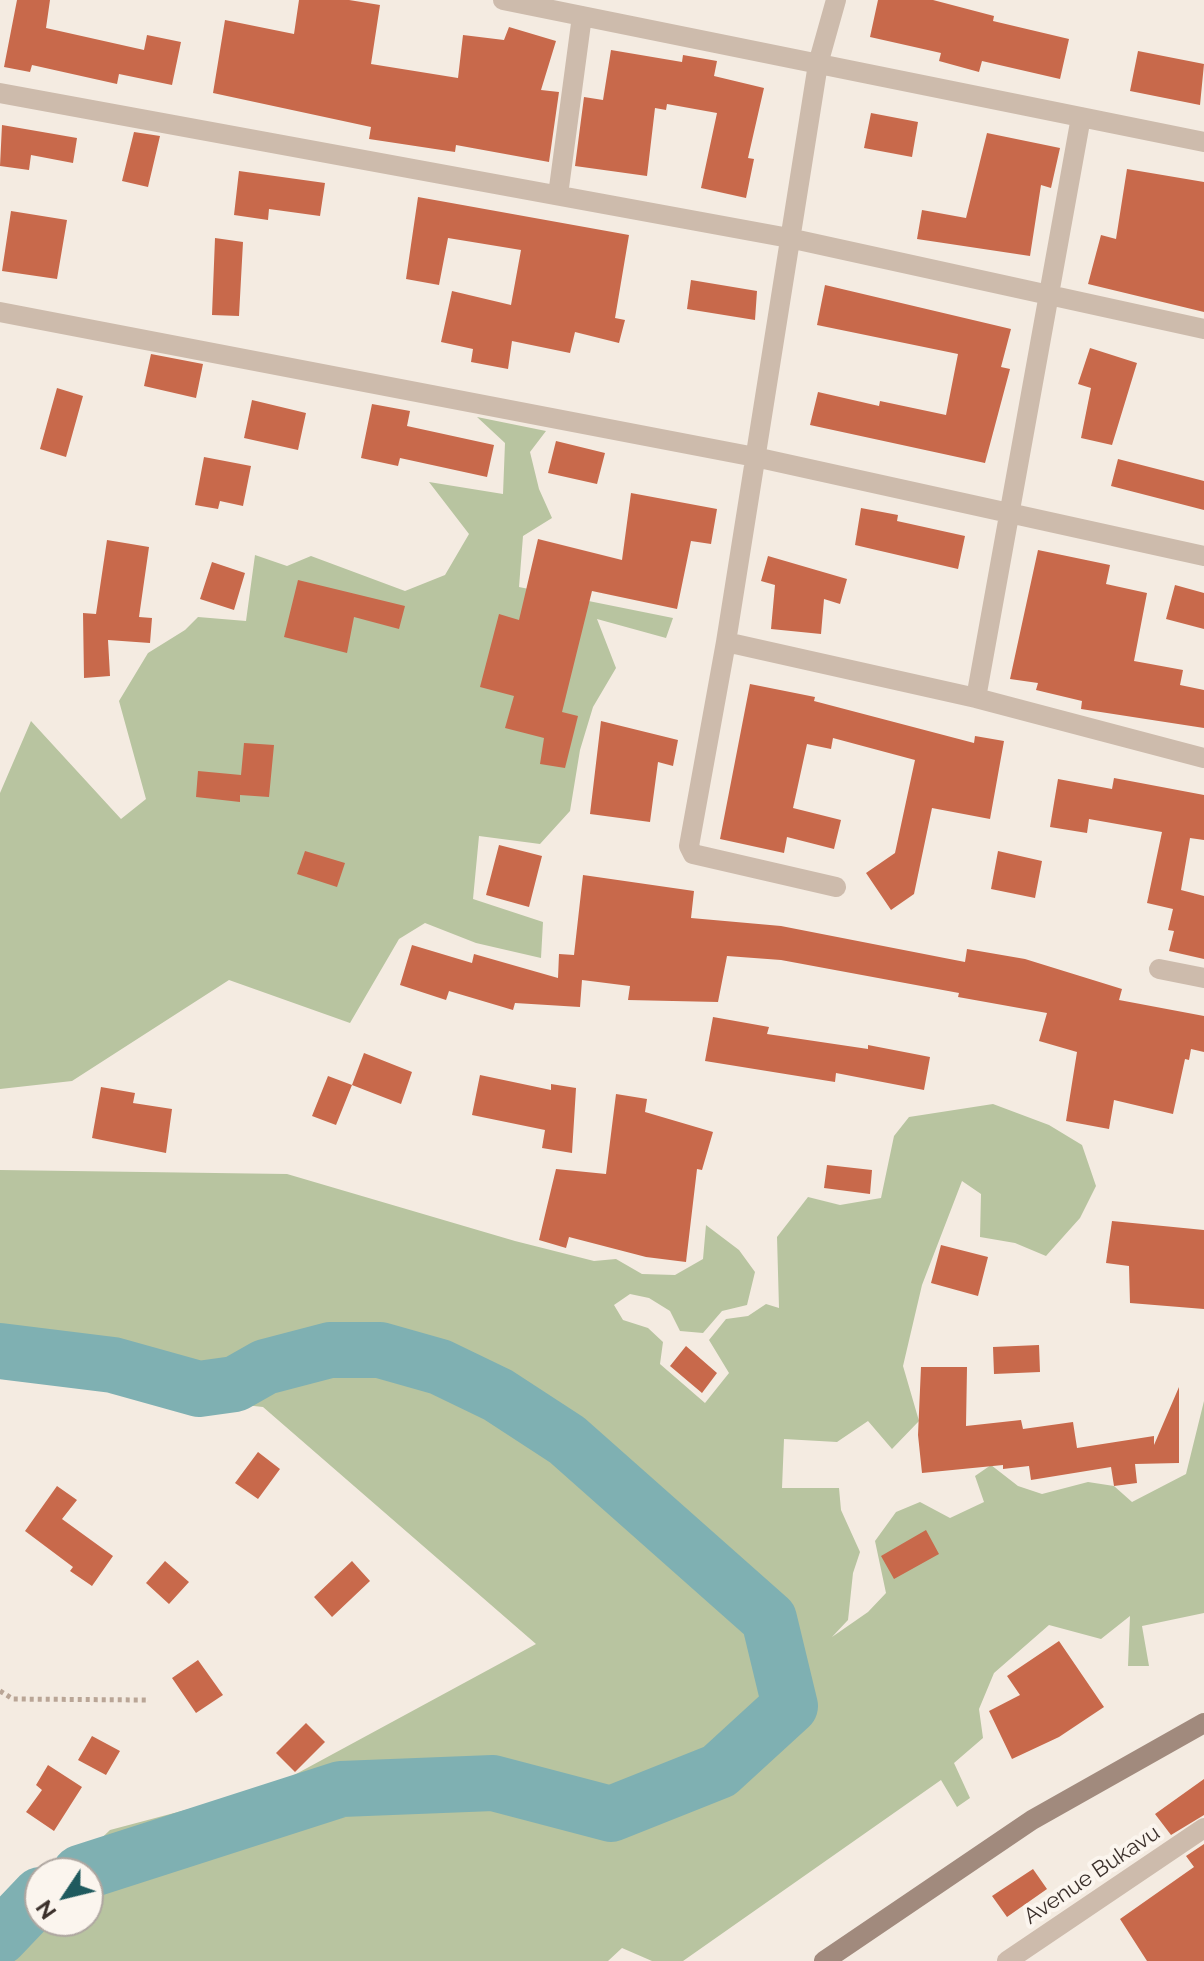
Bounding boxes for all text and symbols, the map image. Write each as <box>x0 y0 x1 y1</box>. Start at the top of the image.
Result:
street label: Avenue Bukavu <box>1019 1820 1165 1930</box>
north arrow <box>24 1857 104 1937</box>
text: N <box>31 1895 61 1924</box>

